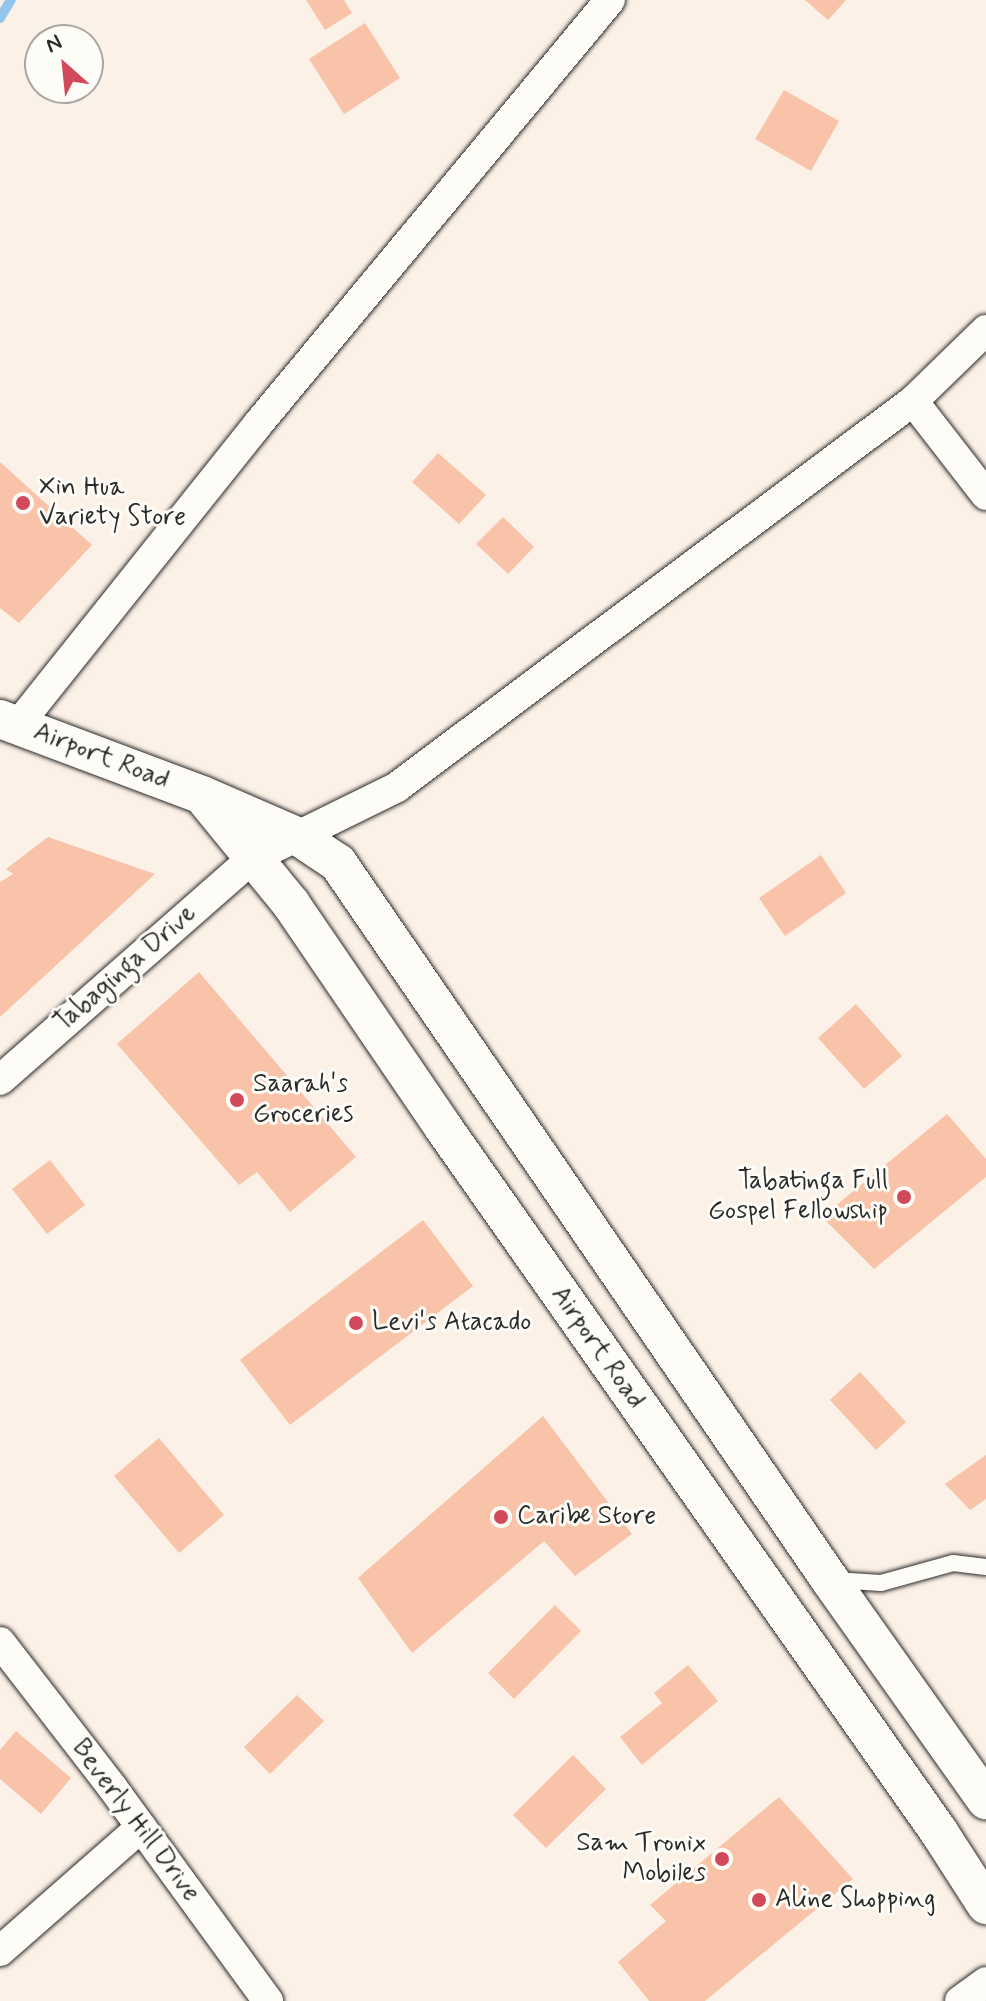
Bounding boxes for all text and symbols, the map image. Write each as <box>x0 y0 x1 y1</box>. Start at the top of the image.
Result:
north arrow <box>24 24 104 104</box>
text: N <box>41 29 67 60</box>
place label: Xin Hua Variety Store <box>39 472 186 534</box>
marker: Xin Hua Variety Store <box>14 494 32 512</box>
street label: Airport Road <box>29 717 173 797</box>
street label: Tabaginga Drive <box>50 900 202 1038</box>
place label: Saarah's Groceries <box>253 1069 354 1130</box>
marker: Saarah's Groceries <box>228 1091 246 1109</box>
place label: Tabatinga Full Gospel Fellowship <box>708 1166 888 1228</box>
marker: Tabatinga Full Gospel Fellowship <box>895 1188 913 1206</box>
street label: Airport Road <box>543 1281 651 1415</box>
place label: Levi's Atacado <box>372 1307 540 1339</box>
marker: Levi's Atacado <box>347 1314 365 1332</box>
place label: Caribe Store <box>517 1501 656 1533</box>
marker: Caribe Store <box>492 1508 510 1526</box>
street label: Beverly Hill Drive <box>65 1735 205 1907</box>
place label: Sam Tronix Mobiles <box>578 1828 706 1890</box>
marker: Sam Tronix Mobiles <box>713 1850 731 1868</box>
place label: Aline Shopping <box>775 1884 937 1916</box>
marker: Aline Shopping <box>750 1891 768 1909</box>

